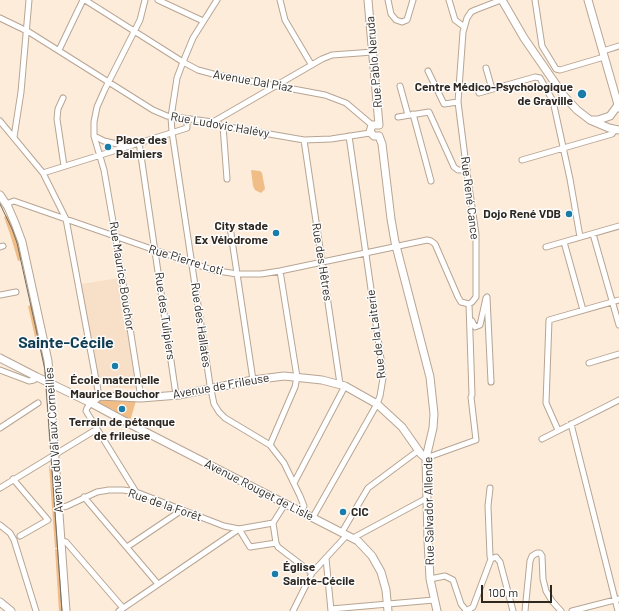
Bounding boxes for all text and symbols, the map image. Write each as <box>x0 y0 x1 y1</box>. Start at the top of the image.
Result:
street label: Rue Pablo Neruda <box>363 16 385 108</box>
street label: Avenue Dal Piaz <box>212 67 294 95</box>
place label: Centre Médico-Psychologique de Graville <box>415 80 573 108</box>
marker: Centre Médico-Psychologique de Graville <box>576 88 588 100</box>
street label: Rue Ludovic Halévy <box>169 109 271 141</box>
place label: Place des Palmiers <box>116 133 167 161</box>
marker: Place des Palmiers <box>103 142 113 152</box>
street label: Rue René Cance <box>458 156 482 240</box>
place label: Dojo René VDB <box>483 207 561 221</box>
marker: Dojo René VDB <box>564 209 574 219</box>
place label: City stade Ex Vélodrome <box>195 219 268 247</box>
street label: Rue Maurice Bouchor <box>106 220 138 332</box>
street label: Rue des Hêtres <box>309 222 335 302</box>
marker: City stade Ex Vélodrome <box>271 228 281 238</box>
street label: Rue Pierre Loti <box>147 242 225 278</box>
street label: Rue des Tulipiers <box>152 271 178 361</box>
street label: Rue des Hallates <box>188 282 214 368</box>
street label: Rue de la Laiterie <box>363 289 389 379</box>
district label: Sainte-Cécile <box>18 333 114 353</box>
marker: École maternelle Maurice Bouchor <box>110 361 120 371</box>
street label: Avenue du Val aux Corneilles <box>42 367 66 513</box>
street label: Avenue de Frileuse <box>172 370 270 402</box>
place label: École maternelle Maurice Bouchor <box>70 373 160 401</box>
marker: Terrain de pétanque de frileuse <box>117 404 127 414</box>
place label: Terrain de pétanque de frileuse <box>69 415 175 443</box>
street label: Avenue Rouget de Lisle <box>202 456 316 524</box>
street label: Rue Salvador Allende <box>421 457 437 565</box>
street label: Rue de la Forêt <box>126 486 204 524</box>
place label: CIC <box>351 505 369 519</box>
marker: CIC <box>338 507 348 517</box>
place label: Église Sainte-Cécile <box>283 560 355 588</box>
marker: Église Sainte-Cécile <box>270 569 280 579</box>
scale bar <box>483 577 554 603</box>
text: 100 m <box>488 585 518 599</box>

